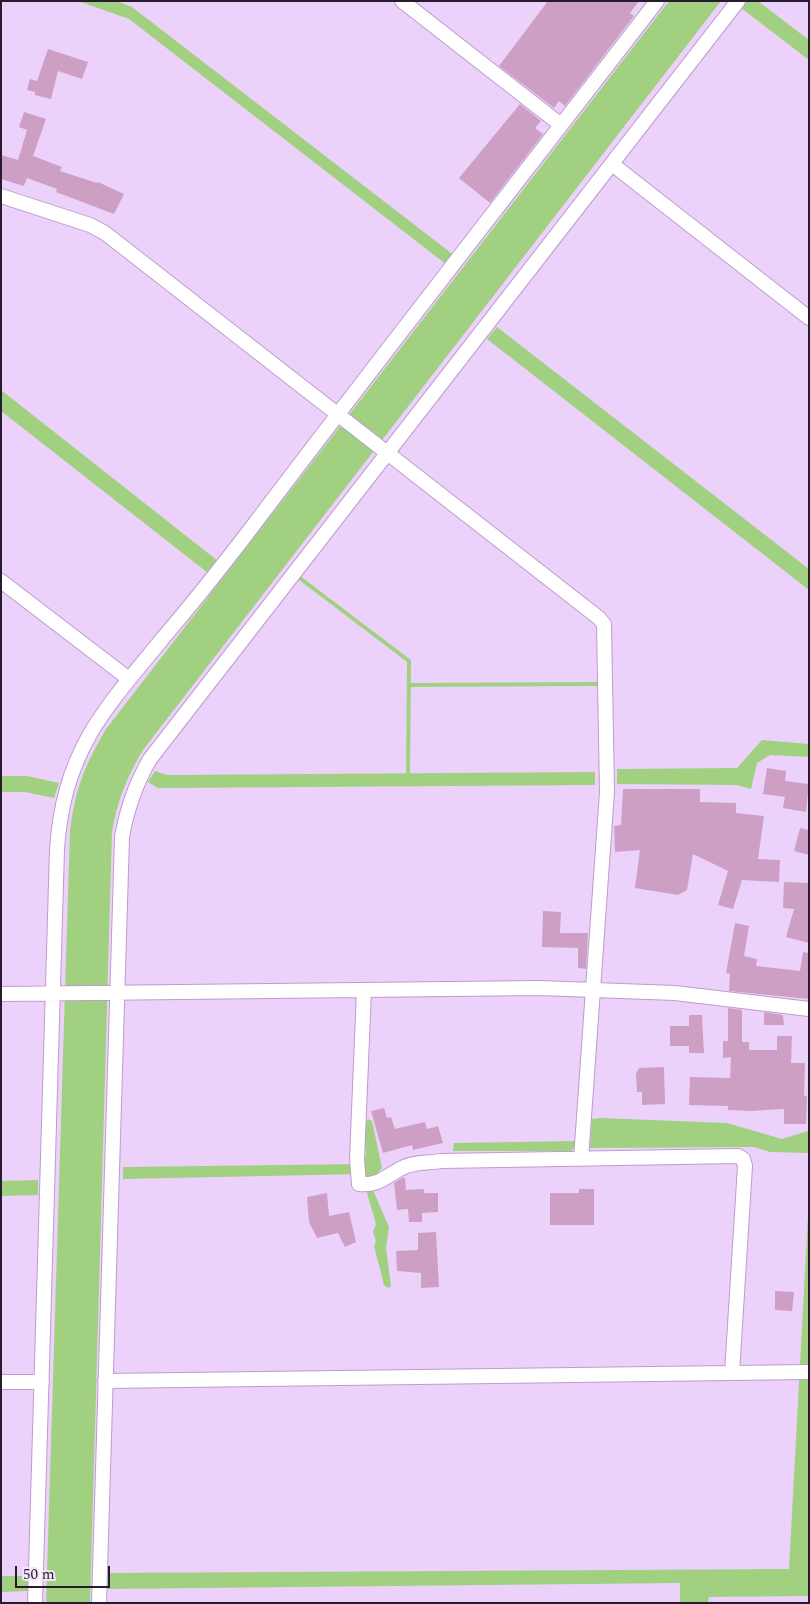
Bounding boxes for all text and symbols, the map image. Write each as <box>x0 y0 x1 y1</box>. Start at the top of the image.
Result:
scale bar <box>18 1556 112 1588</box>
text: 50 m <box>23 1563 55 1586</box>

